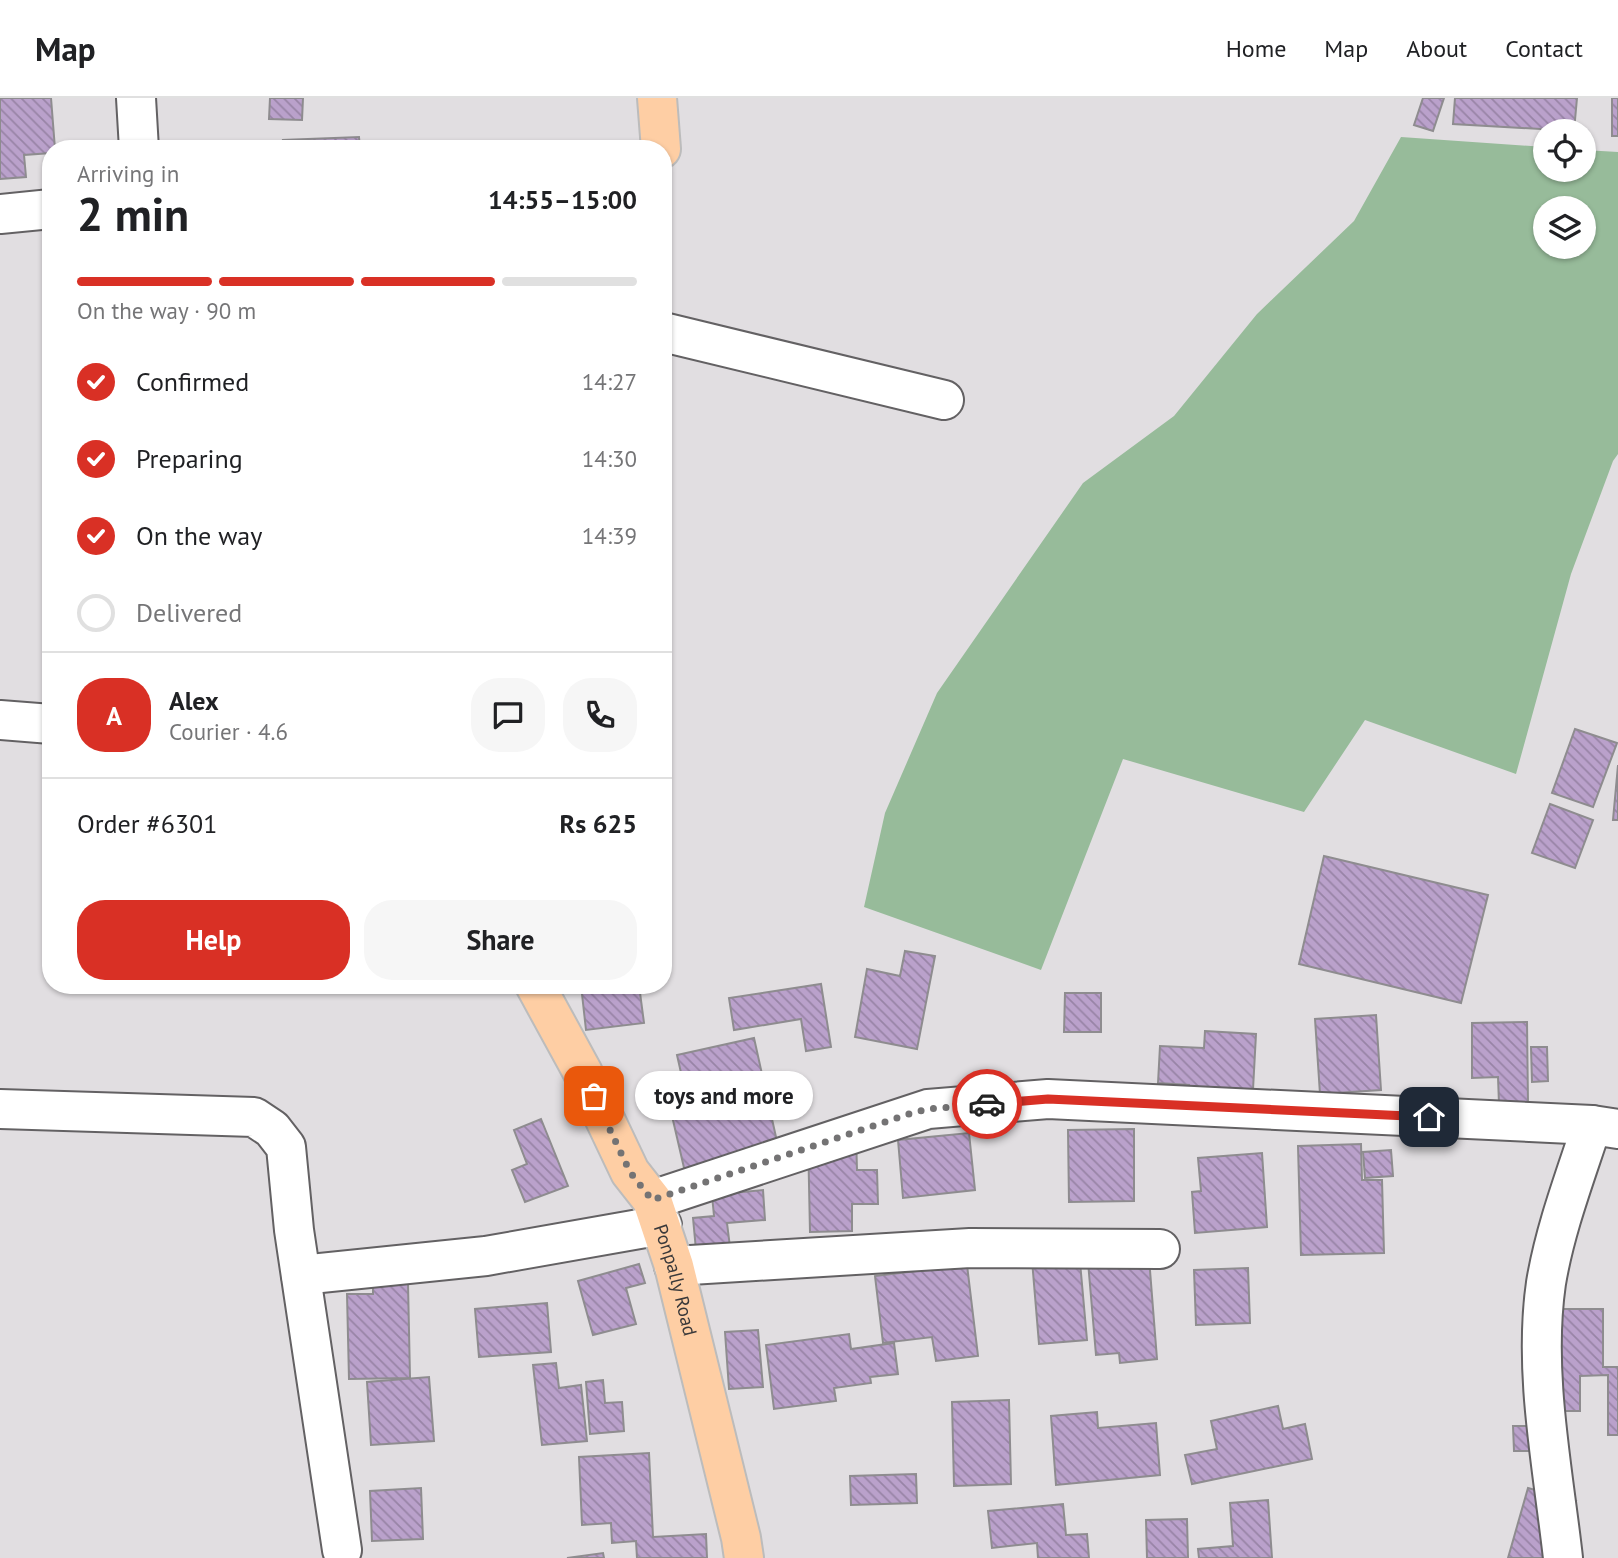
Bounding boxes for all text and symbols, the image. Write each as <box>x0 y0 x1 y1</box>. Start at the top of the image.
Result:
text: Map <box>35 27 96 70</box>
text: Home <box>1226 33 1286 64</box>
text: Map <box>1324 33 1368 64</box>
text: About <box>1406 33 1467 64</box>
text: Contact <box>1505 33 1583 64</box>
map controls <box>1533 119 1596 259</box>
button: locate <box>1533 119 1596 182</box>
text: Arriving in <box>77 159 179 188</box>
text: 14:55–15:00 <box>488 183 637 216</box>
text: 2 min <box>77 184 189 244</box>
button: layers <box>1533 196 1596 259</box>
text: On the way · 90 m <box>77 296 256 325</box>
icon: check <box>77 363 115 401</box>
text: Confirmed <box>136 365 249 398</box>
text: 14:27 <box>582 367 637 396</box>
icon: check <box>77 440 115 478</box>
text: Preparing <box>136 442 243 475</box>
text: 14:30 <box>582 444 637 473</box>
icon: check <box>77 517 115 555</box>
text: On the way <box>136 519 262 552</box>
text: 14:39 <box>582 521 637 550</box>
text: Delivered <box>136 596 242 629</box>
button: chat <box>471 678 545 752</box>
button: phone <box>563 678 637 752</box>
text: Alex <box>169 684 219 717</box>
text: A <box>106 699 122 732</box>
text: Courier · 4.6 <box>169 717 288 746</box>
text: Order #6301 <box>77 807 217 840</box>
text: Rs 625 <box>560 807 637 840</box>
button: Help <box>77 900 350 980</box>
button: Share <box>364 900 637 980</box>
pin <box>564 1066 624 1126</box>
courier <box>952 1069 1022 1139</box>
callout: toys and more <box>636 1072 814 1121</box>
icon: bag <box>575 1077 613 1115</box>
text: toys and more <box>654 1081 794 1110</box>
icon: car <box>968 1085 1006 1123</box>
pin <box>1399 1087 1459 1147</box>
icon: home <box>1410 1098 1448 1136</box>
street label: Ponpally Road <box>649 1221 703 1338</box>

